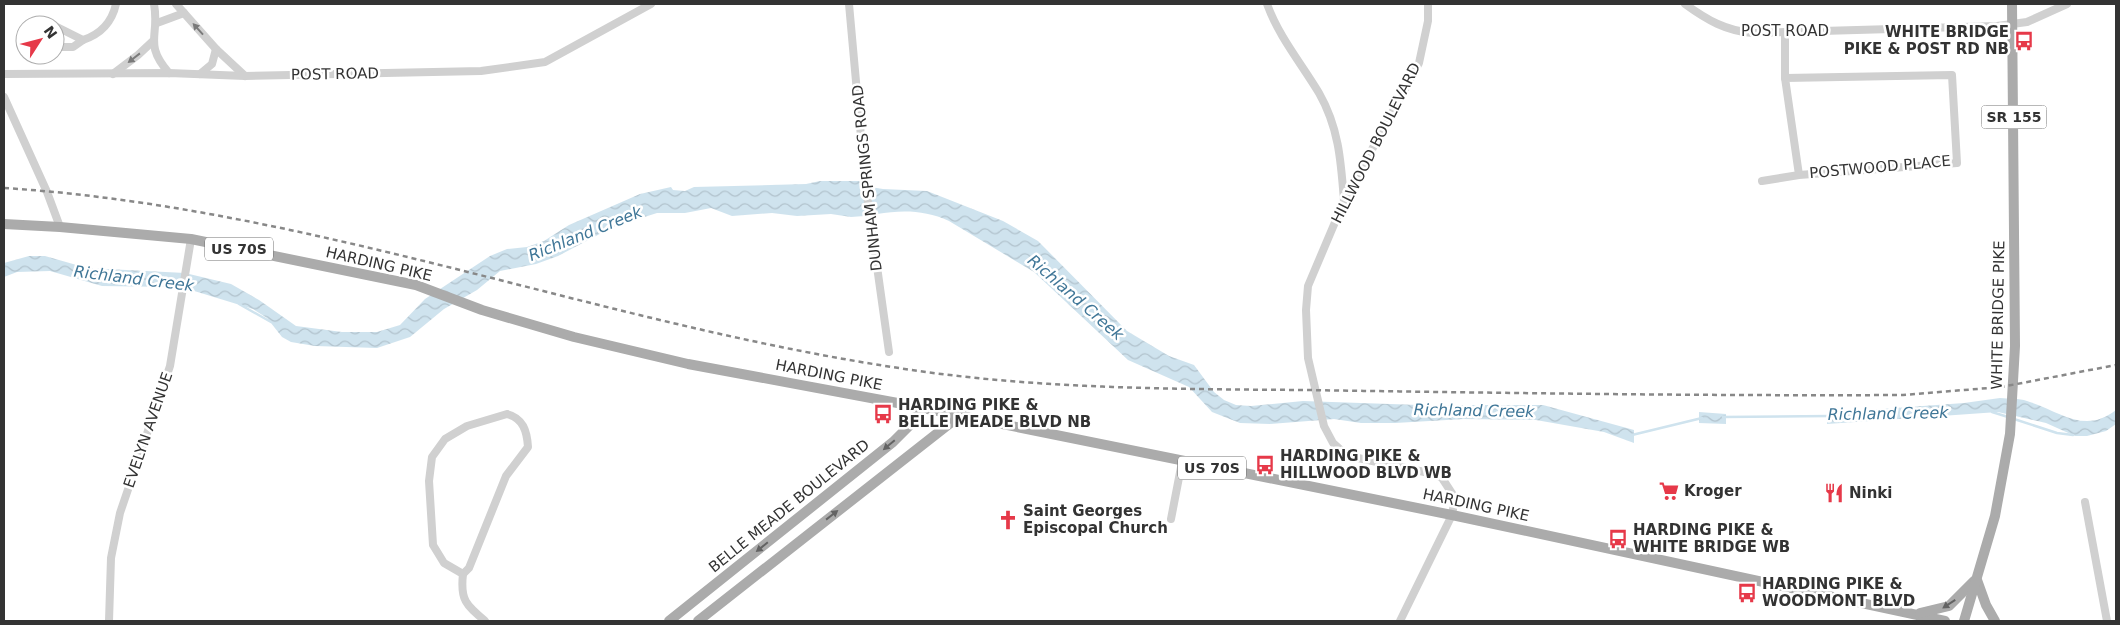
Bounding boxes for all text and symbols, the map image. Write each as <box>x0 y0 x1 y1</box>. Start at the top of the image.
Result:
north arrow <box>15 15 65 65</box>
street label: POST ROAD <box>1741 22 1829 40</box>
text: N <box>41 23 60 42</box>
one-way arrow <box>193 23 204 36</box>
place label: WHITE BRIDGE PIKE & POST RD NB <box>1844 23 2009 58</box>
bus stop icon: WHITE BRIDGE PIKE & POST RD NB <box>2013 30 2035 52</box>
one-way arrow <box>128 53 141 64</box>
street label: HILLWOOD BOULEVARD <box>1328 60 1424 226</box>
street label: POST ROAD <box>291 64 379 84</box>
street label: DUNHAM SPRINGS ROAD <box>848 84 886 272</box>
road number: SR 155 <box>1982 105 2046 128</box>
street label: POSTWOOD PLACE <box>1808 152 1952 182</box>
water label: Richland Creek <box>526 202 645 265</box>
road number: US 70S <box>205 238 273 260</box>
street label: WHITE BRIDGE PIKE <box>1988 240 2008 390</box>
street label: HARDING PIKE <box>324 243 434 285</box>
water label: Richland Creek <box>1024 251 1128 345</box>
water label: Richland Creek <box>73 262 196 295</box>
street label: HARDING PIKE <box>774 356 884 394</box>
street label: EVELYN AVENUE <box>120 370 176 490</box>
place label: HARDING PIKE & BELLE MEADE BLVD NB <box>898 396 1091 431</box>
water label: Richland Creek <box>1413 400 1535 421</box>
bus stop icon: HARDING PIKE & BELLE MEADE BLVD NB <box>872 403 894 425</box>
water label: Richland Creek <box>1827 403 1949 424</box>
street label: BELLE MEADE BOULEVARD <box>705 436 873 576</box>
one-way arrow <box>883 440 896 451</box>
place label: HARDING PIKE & HILLWOOD BLVD WB <box>1280 447 1452 482</box>
bus stop icon: HARDING PIKE & HILLWOOD BLVD WB <box>1254 454 1276 476</box>
road number: US 70S <box>1178 456 1246 479</box>
supermarket icon: Kroger <box>1658 480 1680 502</box>
place label: Kroger <box>1684 482 1742 500</box>
restaurant icon: Ninki <box>1823 482 1845 504</box>
place label: Ninki <box>1849 484 1893 502</box>
street label: HARDING PIKE <box>1421 485 1531 525</box>
place label: Saint Georges Episcopal Church <box>1023 502 1168 537</box>
one-way arrow <box>826 509 839 520</box>
church icon: Saint Georges Episcopal Church <box>997 509 1019 531</box>
place label: HARDING PIKE & WHITE BRIDGE WB <box>1633 521 1790 556</box>
bus stop icon: HARDING PIKE & WHITE BRIDGE WB <box>1607 528 1629 550</box>
one-way arrow <box>756 541 769 552</box>
place label: HARDING PIKE & WOODMONT BLVD <box>1762 575 1915 610</box>
bus stop icon: HARDING PIKE & WOODMONT BLVD <box>1736 582 1758 604</box>
one-way arrow <box>1943 600 1956 609</box>

